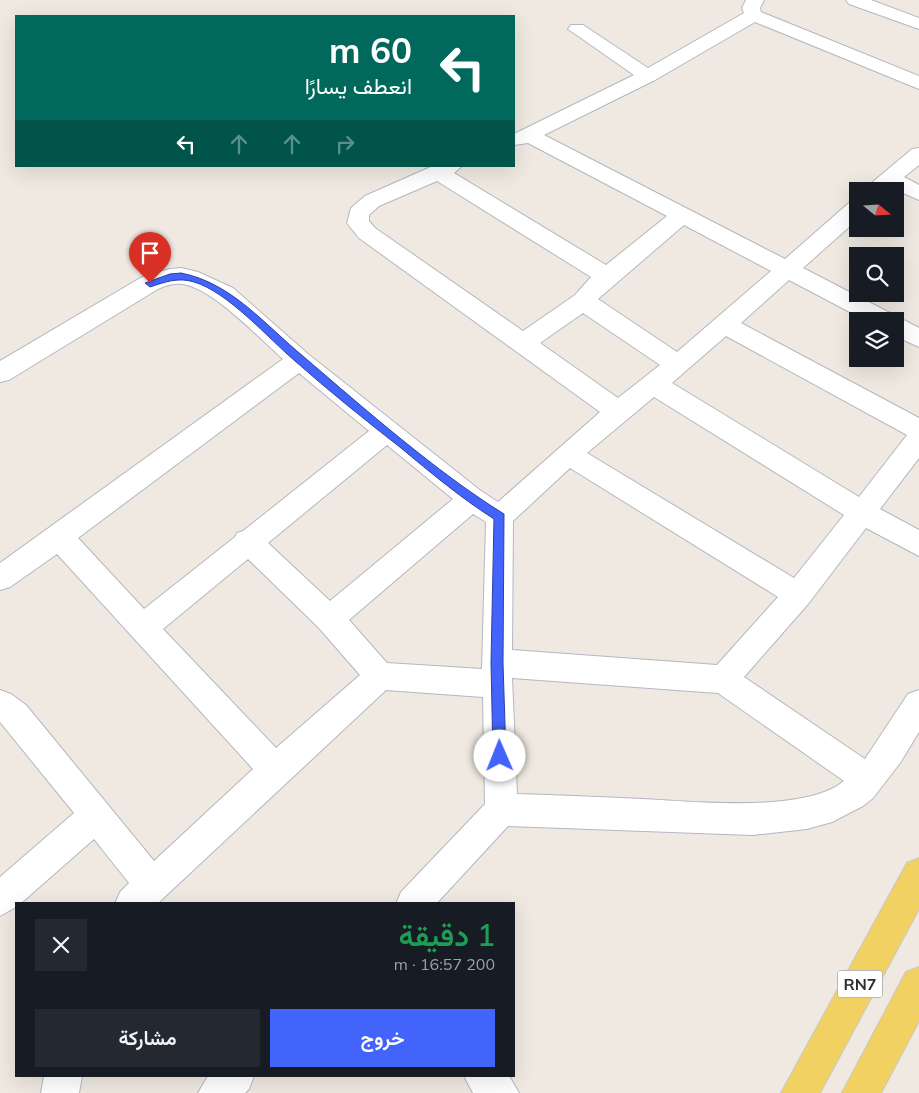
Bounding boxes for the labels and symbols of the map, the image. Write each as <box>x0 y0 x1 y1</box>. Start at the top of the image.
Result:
north arrow <box>849 182 904 238</box>
pin <box>129 232 171 283</box>
position arrow <box>473 729 525 781</box>
road number: RN7 <box>838 971 882 998</box>

